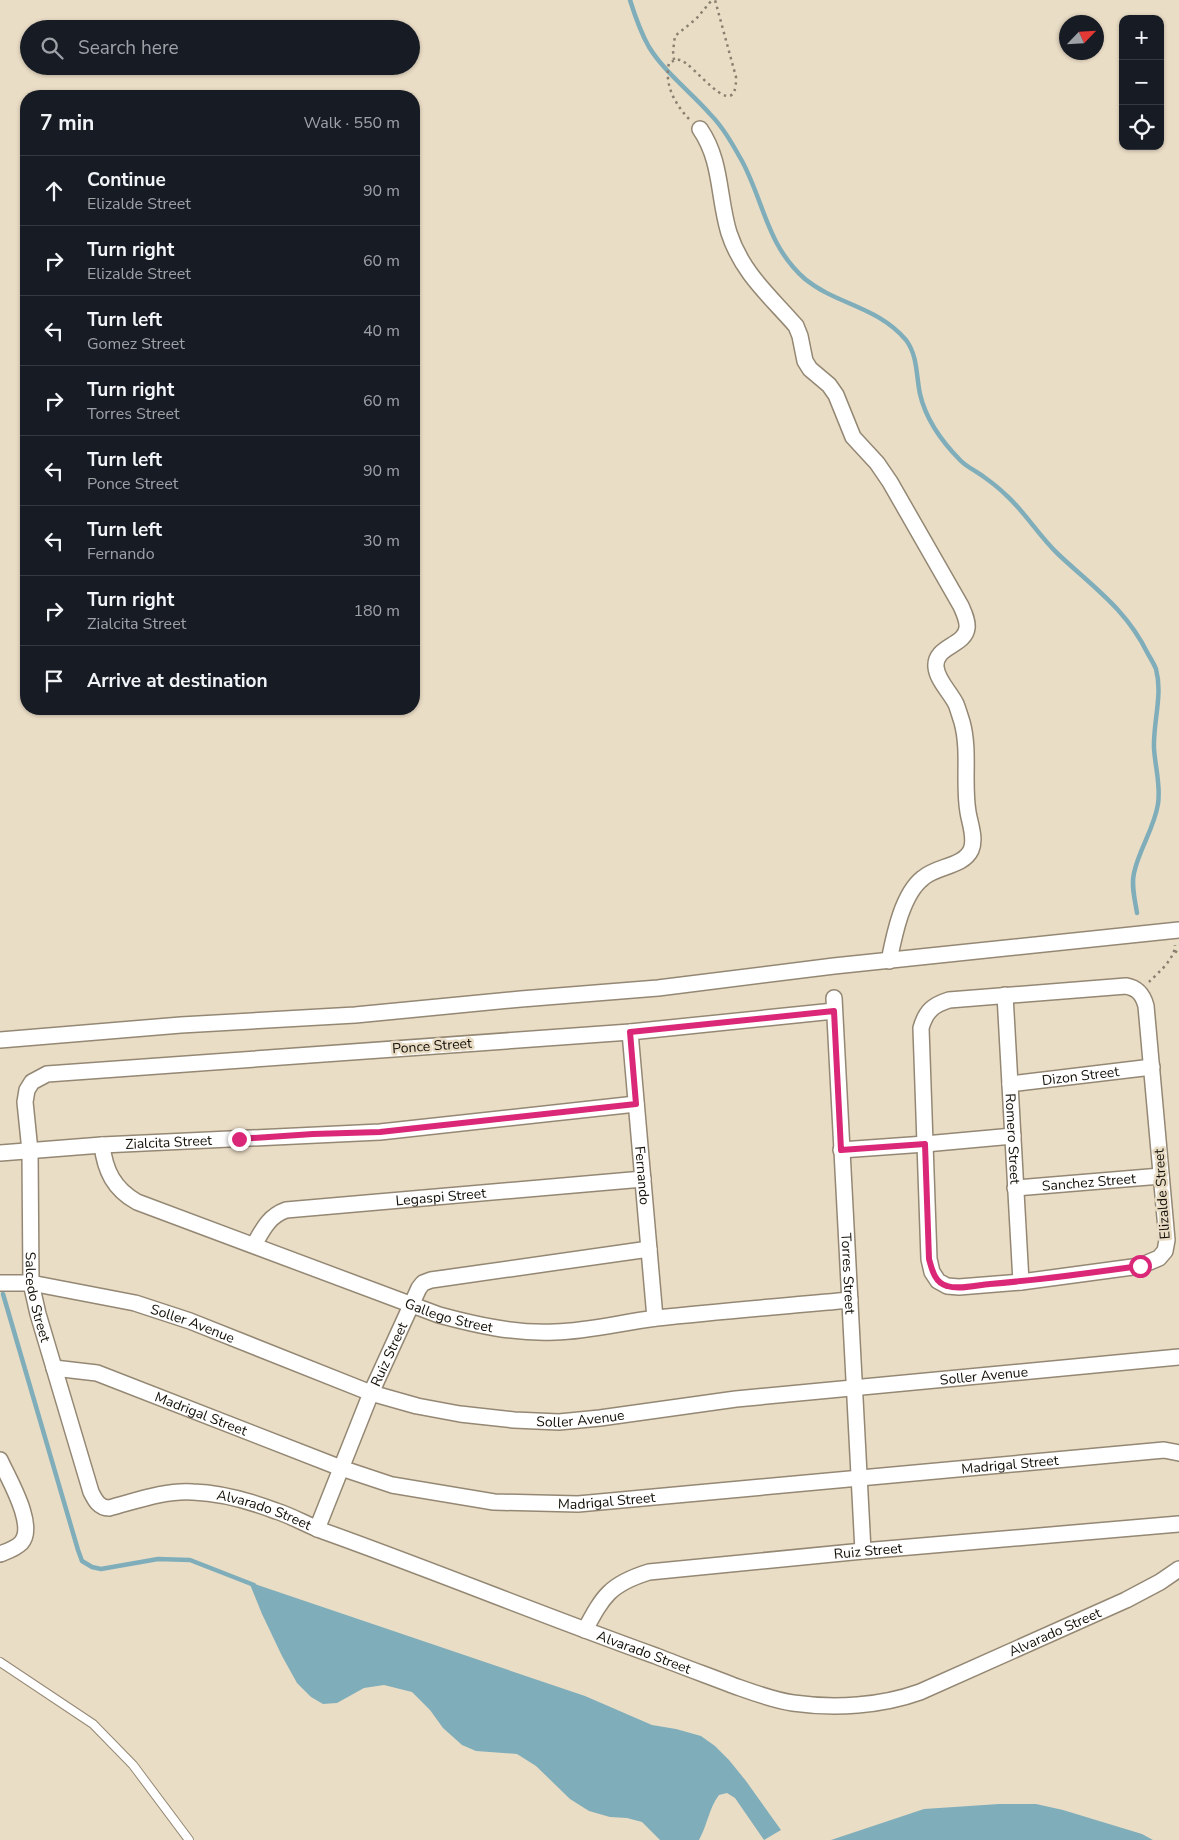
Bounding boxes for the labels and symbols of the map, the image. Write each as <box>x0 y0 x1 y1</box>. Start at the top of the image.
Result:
north arrow <box>1059 15 1104 60</box>
street label: Ponce Street <box>391 1034 473 1058</box>
street label: Dizon Street <box>1041 1062 1120 1090</box>
street label: Romero Street <box>1001 1093 1025 1185</box>
route end <box>228 1128 251 1151</box>
street label: Zialcita Street <box>125 1130 213 1153</box>
street label: Fernando <box>630 1145 655 1206</box>
street label: Elizalde Street <box>1149 1148 1175 1240</box>
street label: Sanchez Street <box>1041 1169 1137 1195</box>
street label: Legaspi Street <box>395 1183 487 1210</box>
street label: Torres Street <box>837 1233 860 1315</box>
street label: Salcedo Street <box>21 1252 55 1344</box>
route start <box>1129 1255 1152 1278</box>
street label: Gallego Street <box>402 1294 495 1337</box>
street label: Soller Avenue <box>148 1299 238 1347</box>
street label: Ruiz Street <box>366 1319 412 1389</box>
street label: Soller Avenue <box>939 1362 1029 1389</box>
street label: Madrigal Street <box>152 1387 250 1440</box>
street label: Soller Avenue <box>536 1405 626 1432</box>
street label: Madrigal Street <box>960 1450 1059 1478</box>
street label: Alvarado Street <box>215 1485 315 1534</box>
street label: Madrigal Street <box>558 1487 656 1514</box>
street label: Ruiz Street <box>833 1538 903 1563</box>
street label: Alvarado Street <box>1006 1603 1104 1661</box>
street label: Alvarado Street <box>594 1626 694 1678</box>

